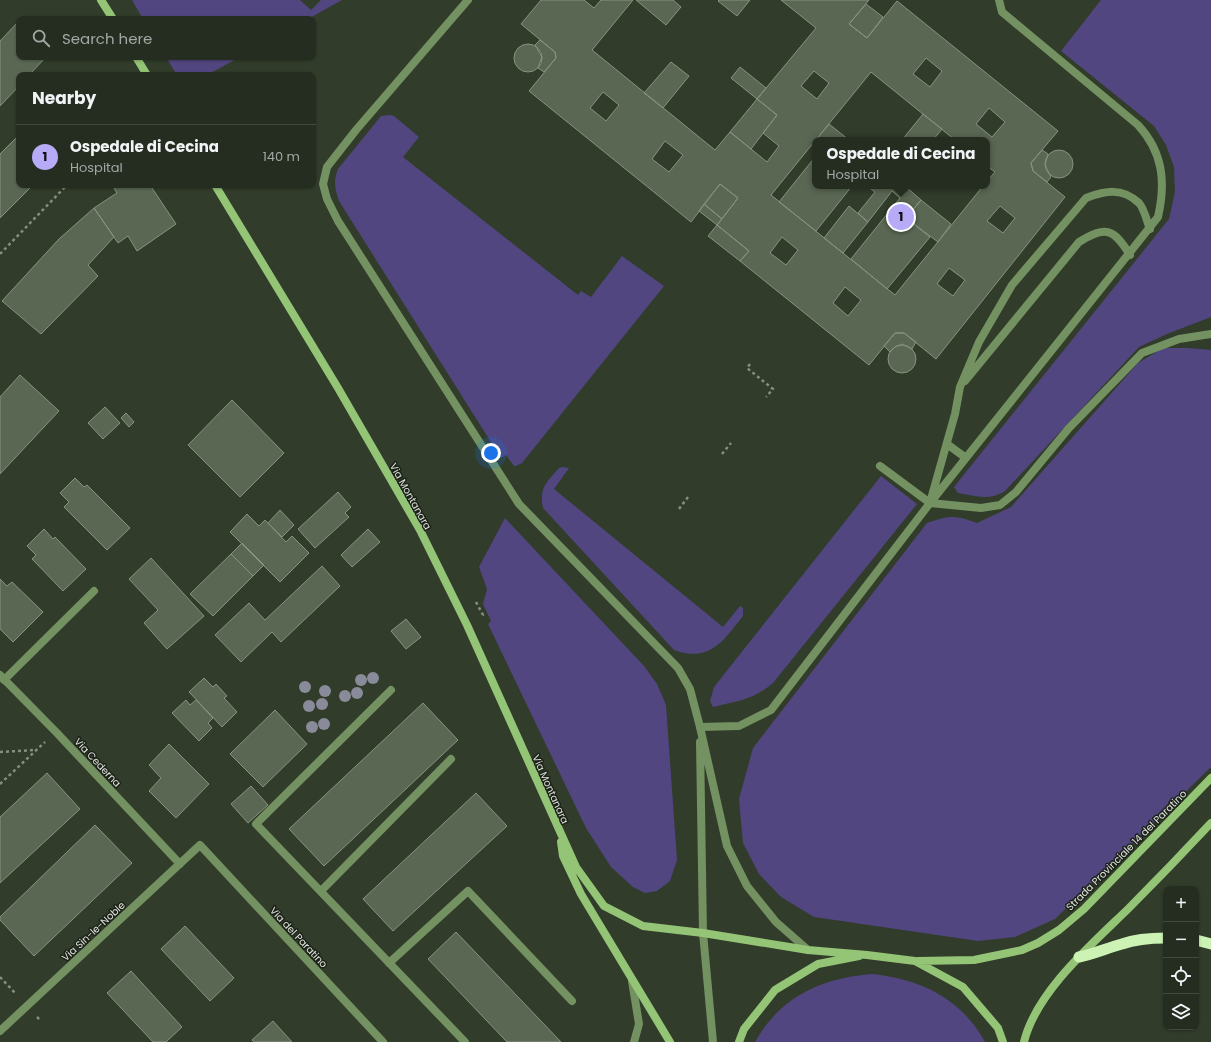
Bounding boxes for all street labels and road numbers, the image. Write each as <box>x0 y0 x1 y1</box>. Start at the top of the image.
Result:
street label: Via Montanara <box>386 460 435 532</box>
street label: Via Cederna <box>71 734 124 790</box>
street label: Via Montanara <box>529 752 572 826</box>
street label: Strada Provinciale 14 del Paratino <box>1063 787 1190 914</box>
street label: Via Sin-le-Noble <box>58 898 128 965</box>
street label: Via del Paratino <box>266 903 331 971</box>

